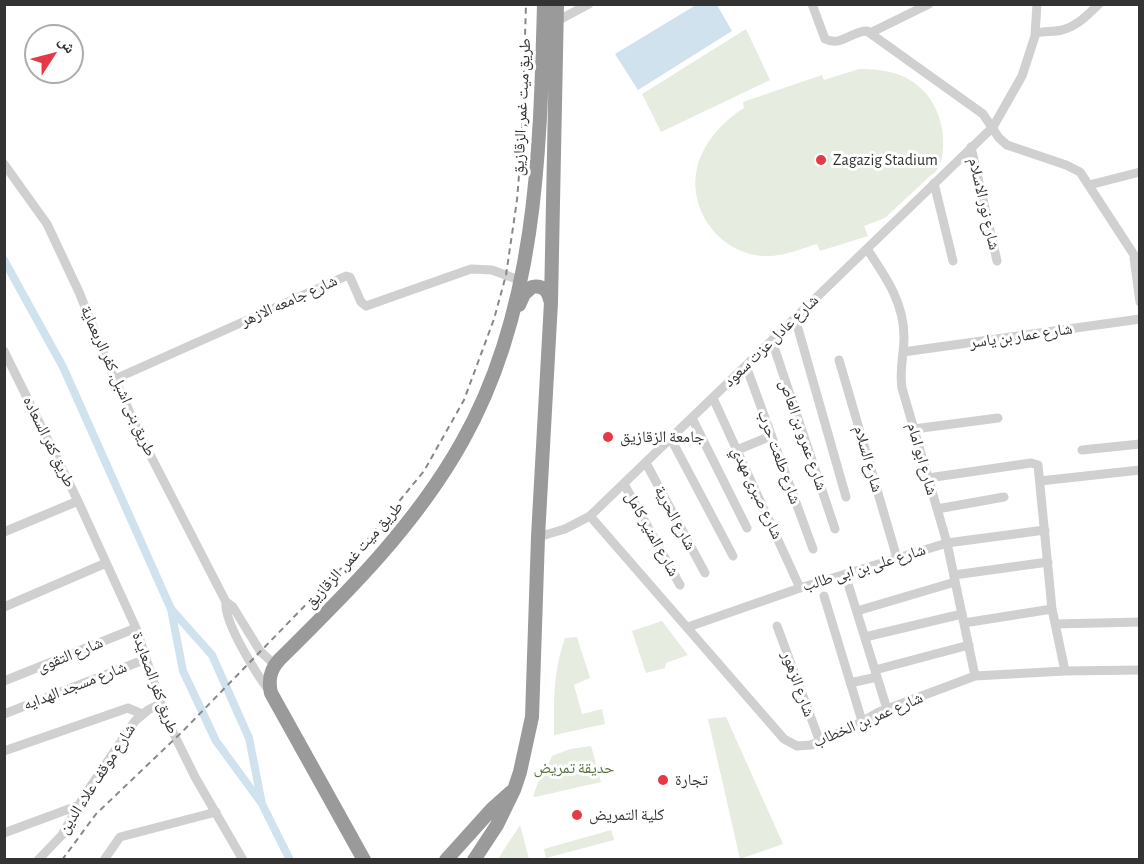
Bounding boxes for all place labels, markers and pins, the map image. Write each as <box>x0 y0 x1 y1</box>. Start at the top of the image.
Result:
place label: Zagazig Stadium <box>833 150 938 170</box>
marker: Zagazig Stadium <box>814 153 828 167</box>
place label: جامعة الزقازيق <box>620 427 704 447</box>
marker: جامعة الزقازيق <box>601 430 615 444</box>
place label: تجارة <box>675 770 708 790</box>
marker: تجارة <box>656 773 670 787</box>
place label: كلية التمريض <box>589 805 664 825</box>
marker: كلية التمريض <box>570 808 584 822</box>

